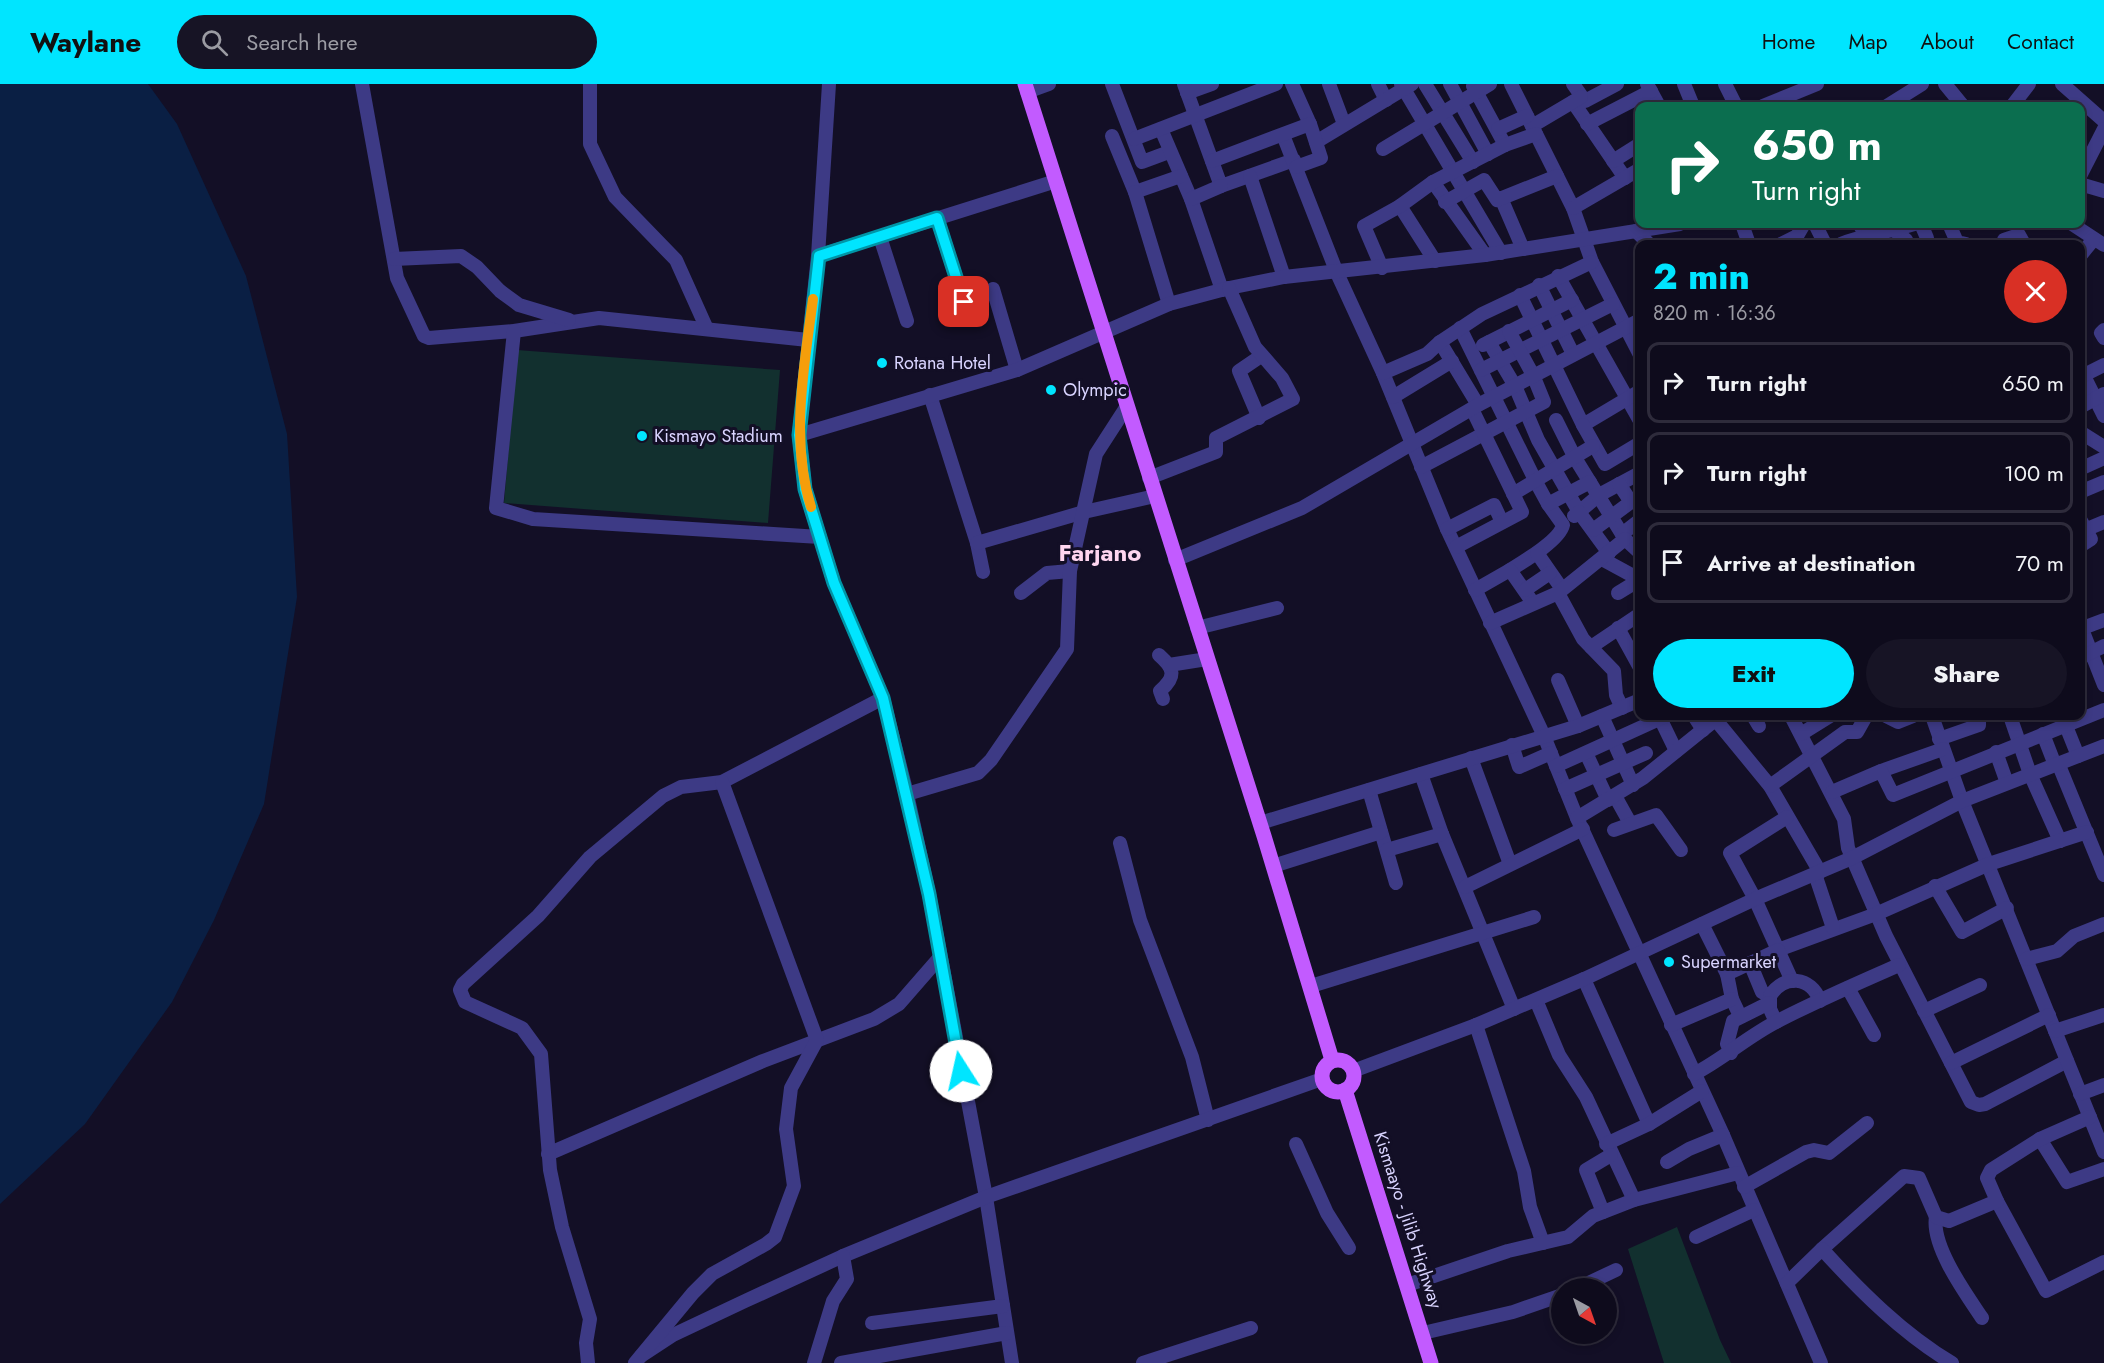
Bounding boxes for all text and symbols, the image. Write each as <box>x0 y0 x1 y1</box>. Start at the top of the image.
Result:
search box <box>177 15 597 69</box>
text: Waylane <box>30 22 141 63</box>
icon: search <box>198 26 231 59</box>
text: Search here <box>246 26 358 58</box>
text: Home <box>1762 27 1815 57</box>
text: Map <box>1848 27 1888 57</box>
text: About <box>1921 27 1974 57</box>
text: Contact <box>2007 27 2074 57</box>
text: 650 m <box>1752 115 1882 176</box>
icon: right <box>1653 126 1731 204</box>
text: Turn right <box>1752 171 1860 210</box>
text: 2 min <box>1653 250 1750 302</box>
button: close <box>2004 260 2067 323</box>
pin <box>938 276 989 327</box>
icon: arrive <box>947 285 980 318</box>
text: 820 m · 16:36 <box>1653 299 1776 328</box>
place label: Rotana Hotel <box>894 350 991 376</box>
marker: Rotana Hotel <box>875 356 889 370</box>
icon: right <box>1656 366 1689 399</box>
text: Turn right <box>1707 367 1807 399</box>
text: 650 m <box>2002 367 2064 399</box>
place label: Olympic <box>1063 377 1127 403</box>
marker: Olympic <box>1044 383 1058 397</box>
place label: Kismayo Stadium <box>654 423 783 449</box>
marker: Kismayo Stadium <box>635 429 649 443</box>
icon: right <box>1656 456 1689 489</box>
text: Turn right <box>1707 457 1807 489</box>
text: 100 m <box>2004 457 2064 489</box>
district label: Farjano <box>1059 535 1141 570</box>
icon: arrive <box>1656 546 1689 579</box>
text: Arrive at destination <box>1707 547 1916 579</box>
text: 70 m <box>2015 547 2064 579</box>
button: Exit <box>1653 639 1854 708</box>
button: Share <box>1866 639 2067 708</box>
place label: Supermarket <box>1681 949 1777 975</box>
marker: Supermarket <box>1662 955 1676 969</box>
position arrow <box>929 1039 993 1103</box>
street label: Kismaayo - Jilib Highway <box>1367 1128 1449 1312</box>
north arrow <box>1551 1278 1617 1344</box>
map controls <box>1551 1278 1617 1344</box>

